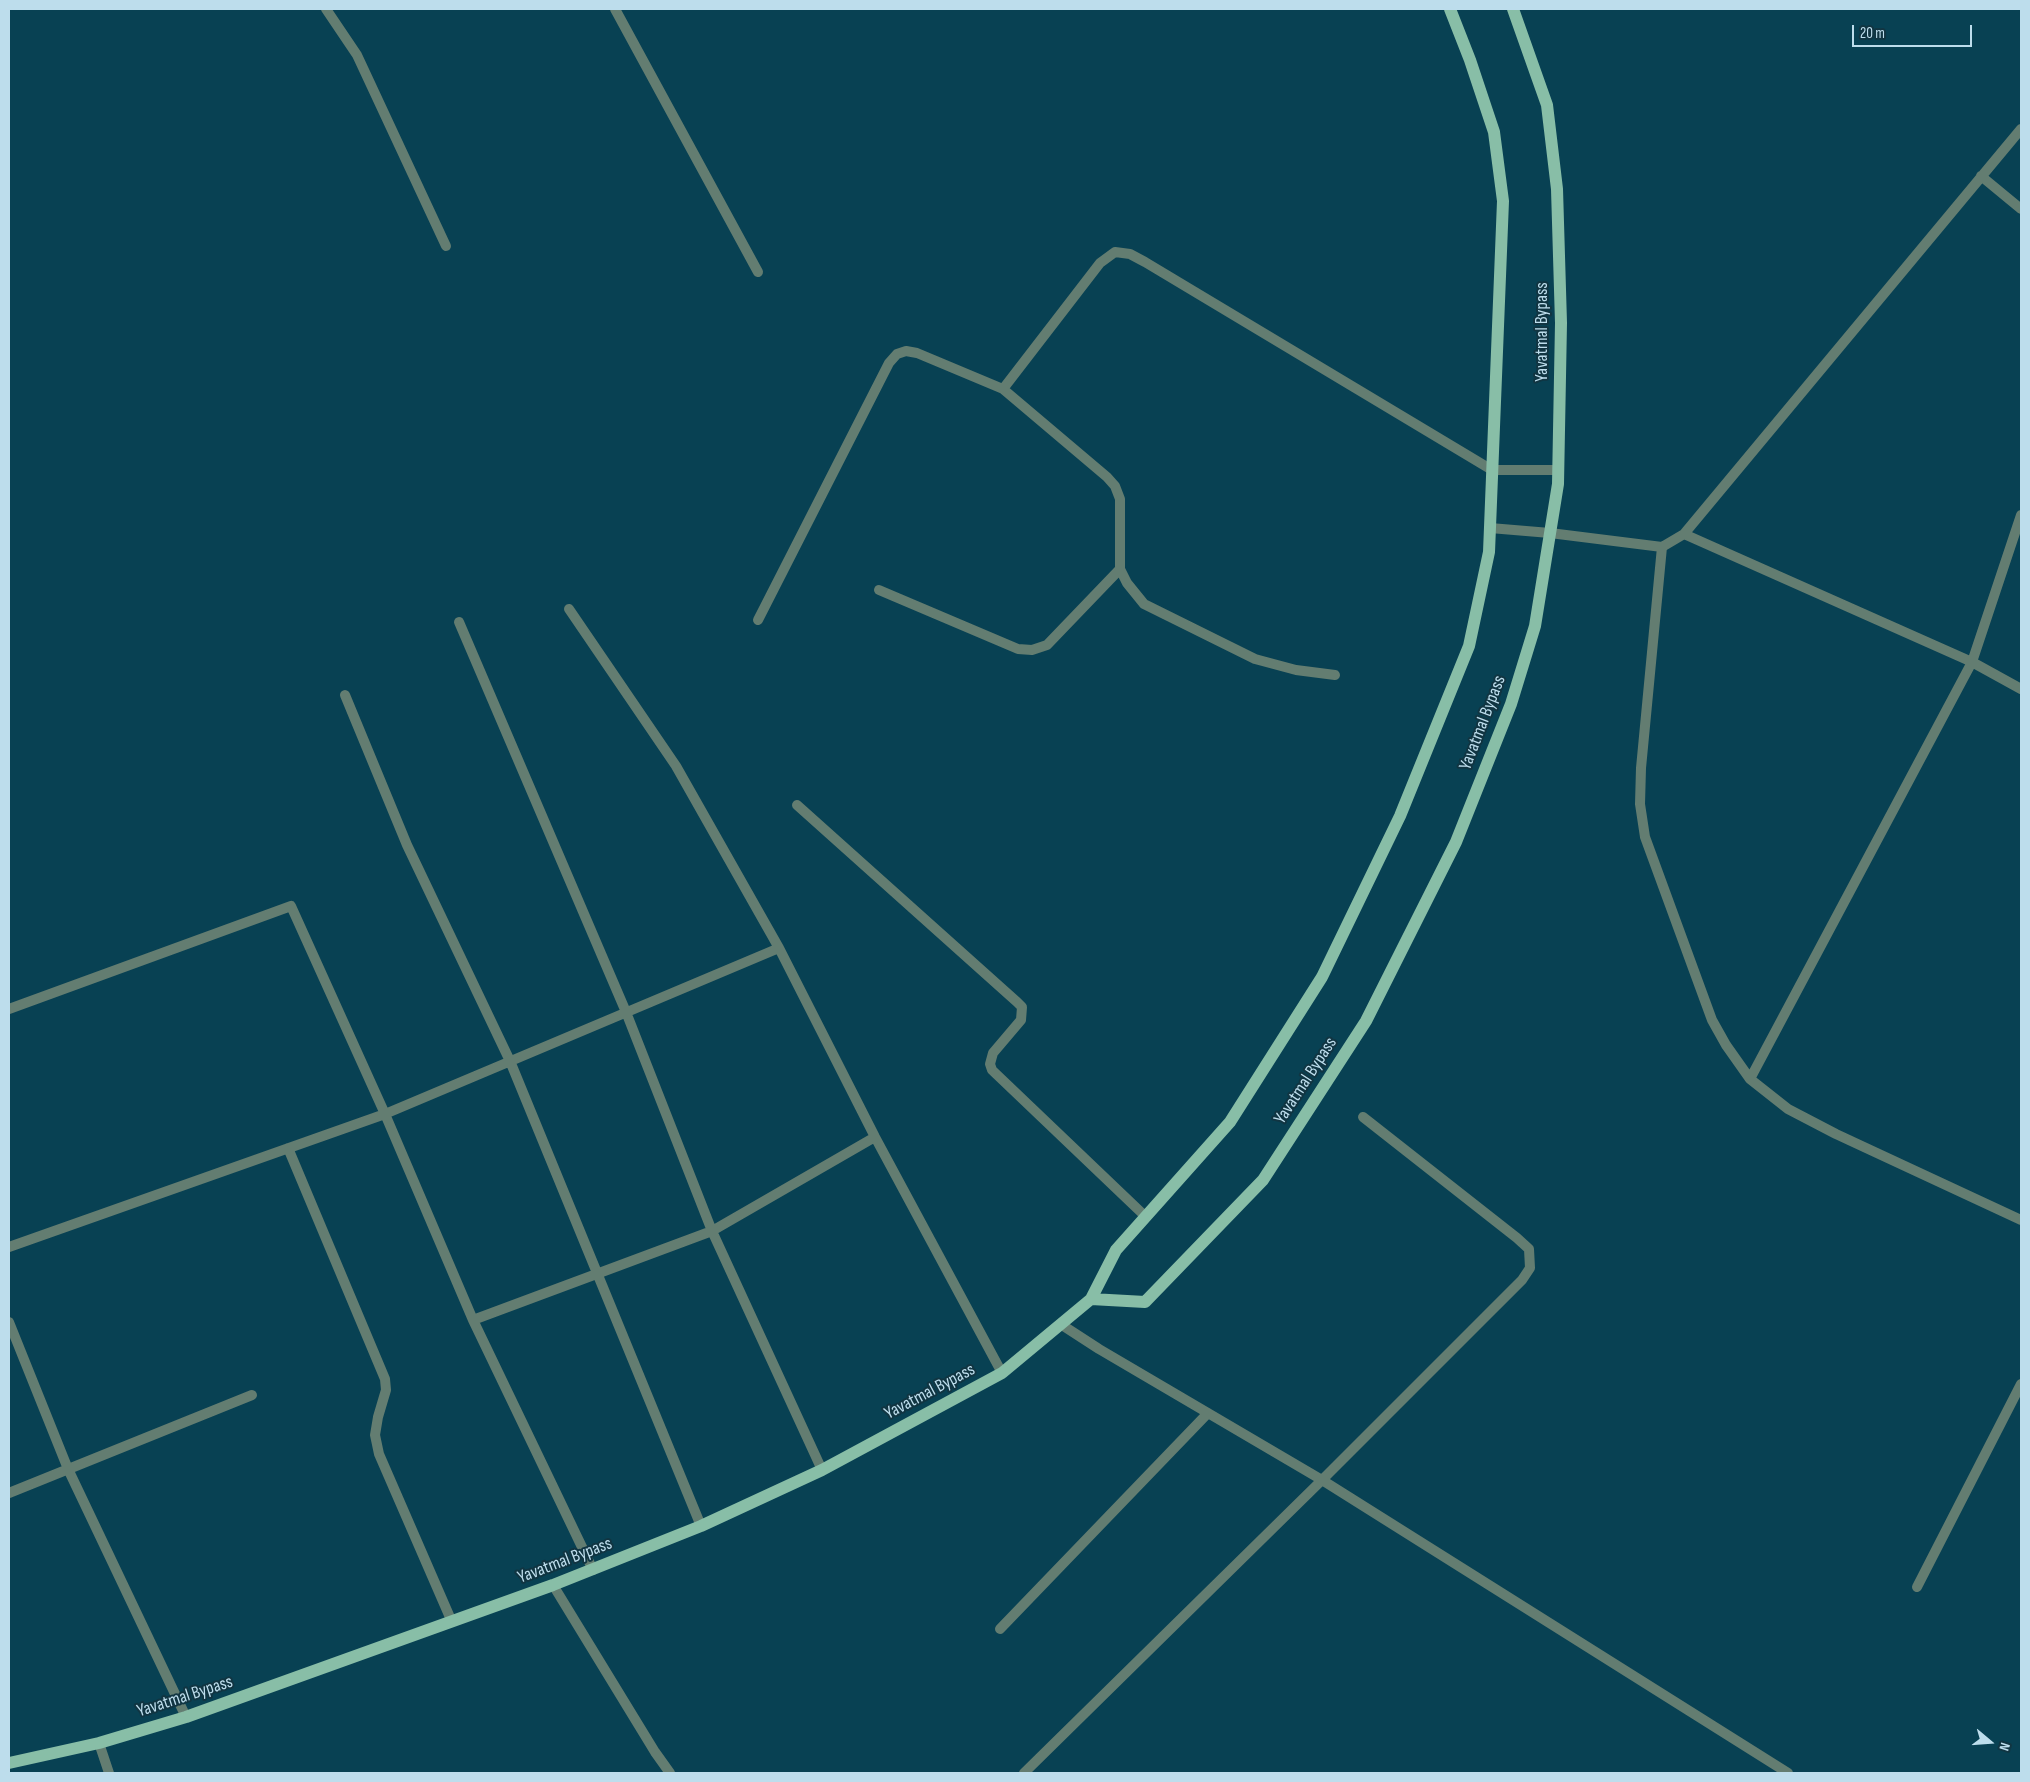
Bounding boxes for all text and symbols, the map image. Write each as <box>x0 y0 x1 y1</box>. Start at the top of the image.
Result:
scale bar <box>1855 15 1975 47</box>
text: 20 m <box>1860 24 1885 43</box>
street label: Yavatmal Bypass <box>1531 282 1553 382</box>
street label: Yavatmal Bypass <box>1455 673 1511 773</box>
street label: Yavatmal Bypass <box>1270 1033 1342 1129</box>
street label: Yavatmal Bypass <box>881 1359 979 1425</box>
street label: Yavatmal Bypass <box>515 1533 615 1589</box>
street label: Yavatmal Bypass <box>134 1671 236 1723</box>
north arrow <box>1965 1717 2015 1767</box>
text: N <box>1996 1741 2014 1753</box>

